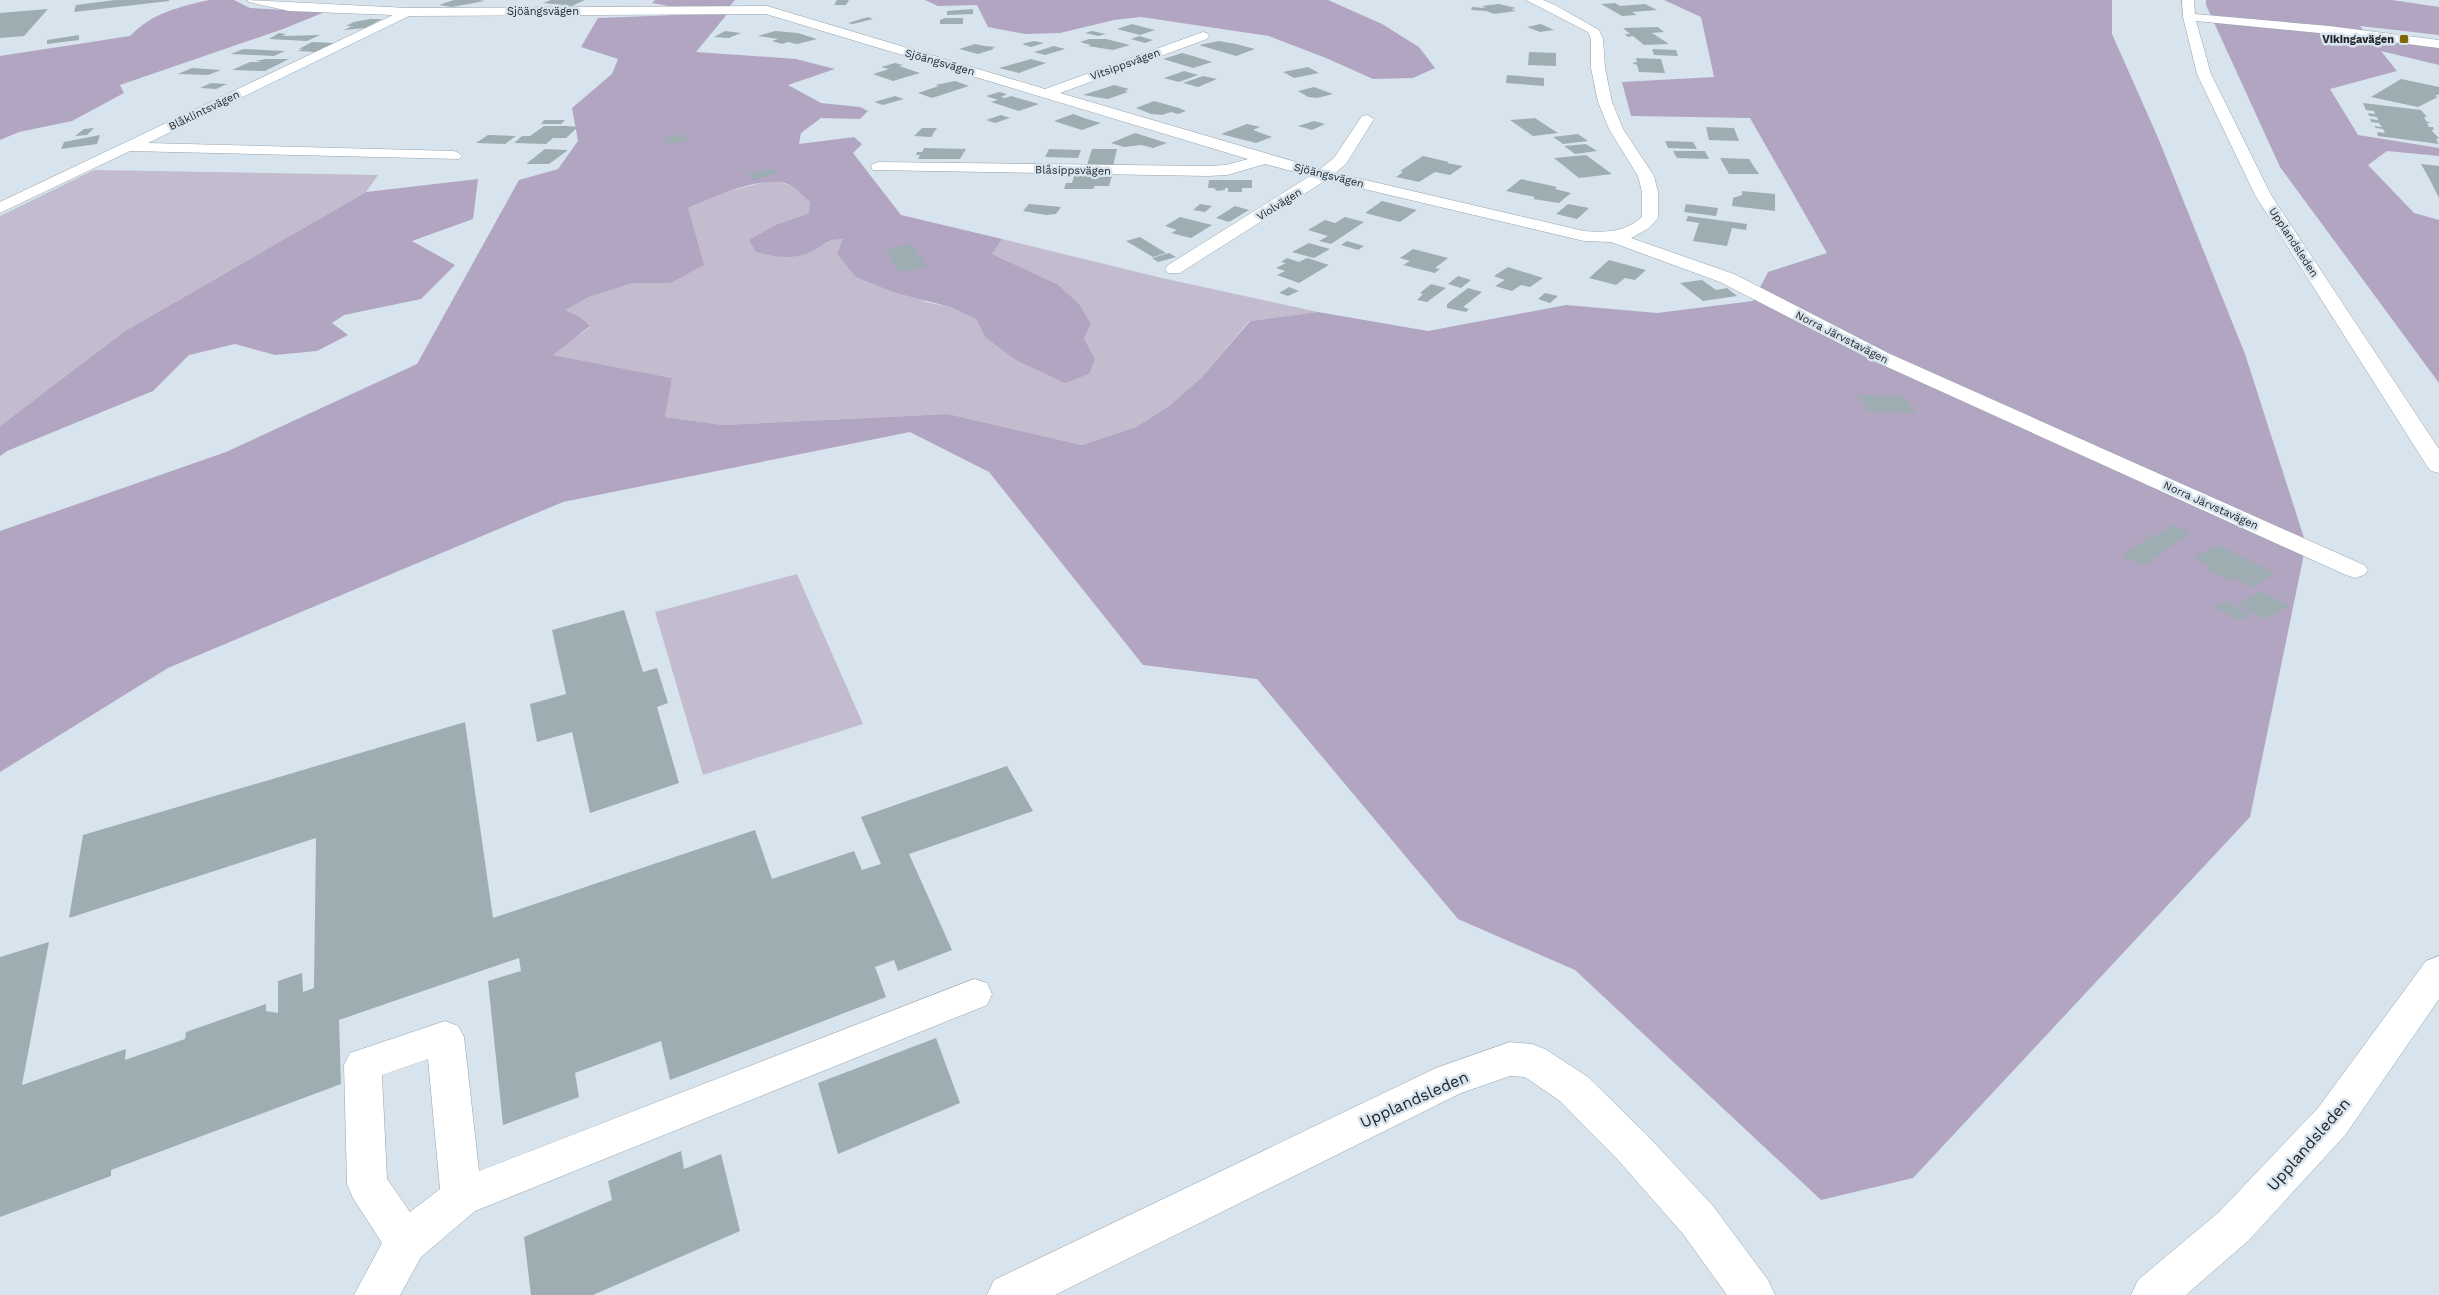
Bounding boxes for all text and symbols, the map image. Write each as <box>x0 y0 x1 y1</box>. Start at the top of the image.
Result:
street label: Sjöängsvägen <box>507 5 579 18</box>
place label: Vikingavägen <box>2322 33 2394 46</box>
marker: Vikingavägen <box>2398 33 2410 45</box>
street label: Sjöängsvägen <box>904 46 976 79</box>
street label: Vitsippsvägen <box>1088 46 1162 83</box>
street label: Blåklintsvägen <box>167 88 242 133</box>
street label: Sjöängsvägen <box>1292 160 1365 190</box>
street label: Blåsippsvägen <box>1035 163 1111 178</box>
street label: Violvägen <box>1254 185 1304 223</box>
street label: Upplandsleden <box>2266 205 2321 280</box>
street label: Norra Järvstavägen <box>1793 308 1890 366</box>
street label: Norra Järvstavägen <box>2161 479 2260 532</box>
street label: Upplandsleden <box>1357 1067 1471 1132</box>
street label: Upplandsleden <box>2263 1094 2354 1195</box>

